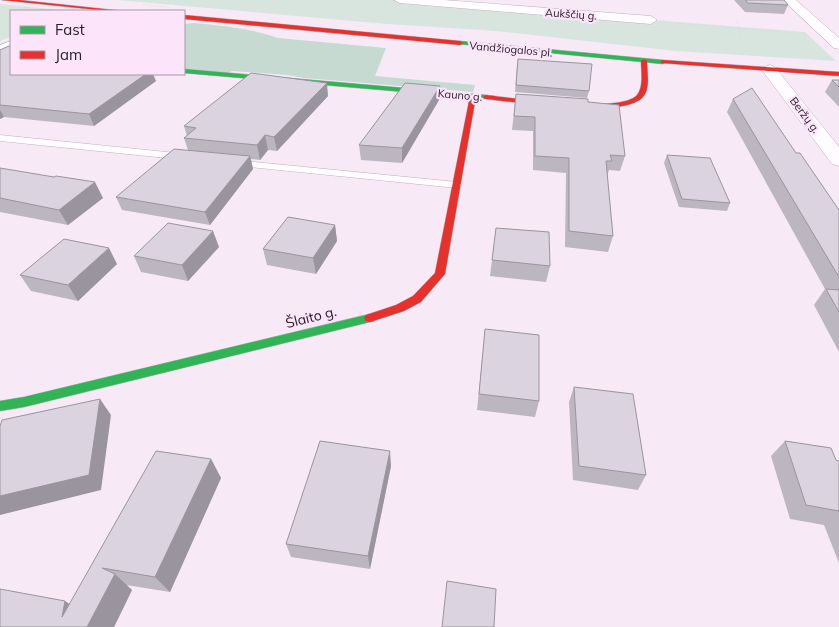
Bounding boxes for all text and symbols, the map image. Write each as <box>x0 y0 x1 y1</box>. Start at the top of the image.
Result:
street label: Aukščių g. <box>545 5 597 23</box>
legend <box>10 10 185 75</box>
text: Fast <box>55 20 85 39</box>
street label: Vandžiogalos pl. <box>469 38 553 60</box>
text: Jam <box>55 45 82 64</box>
street label: Kauno g. <box>437 86 483 104</box>
street label: Beržų g. <box>787 94 823 136</box>
street label: Šlaito g. <box>284 302 338 332</box>

